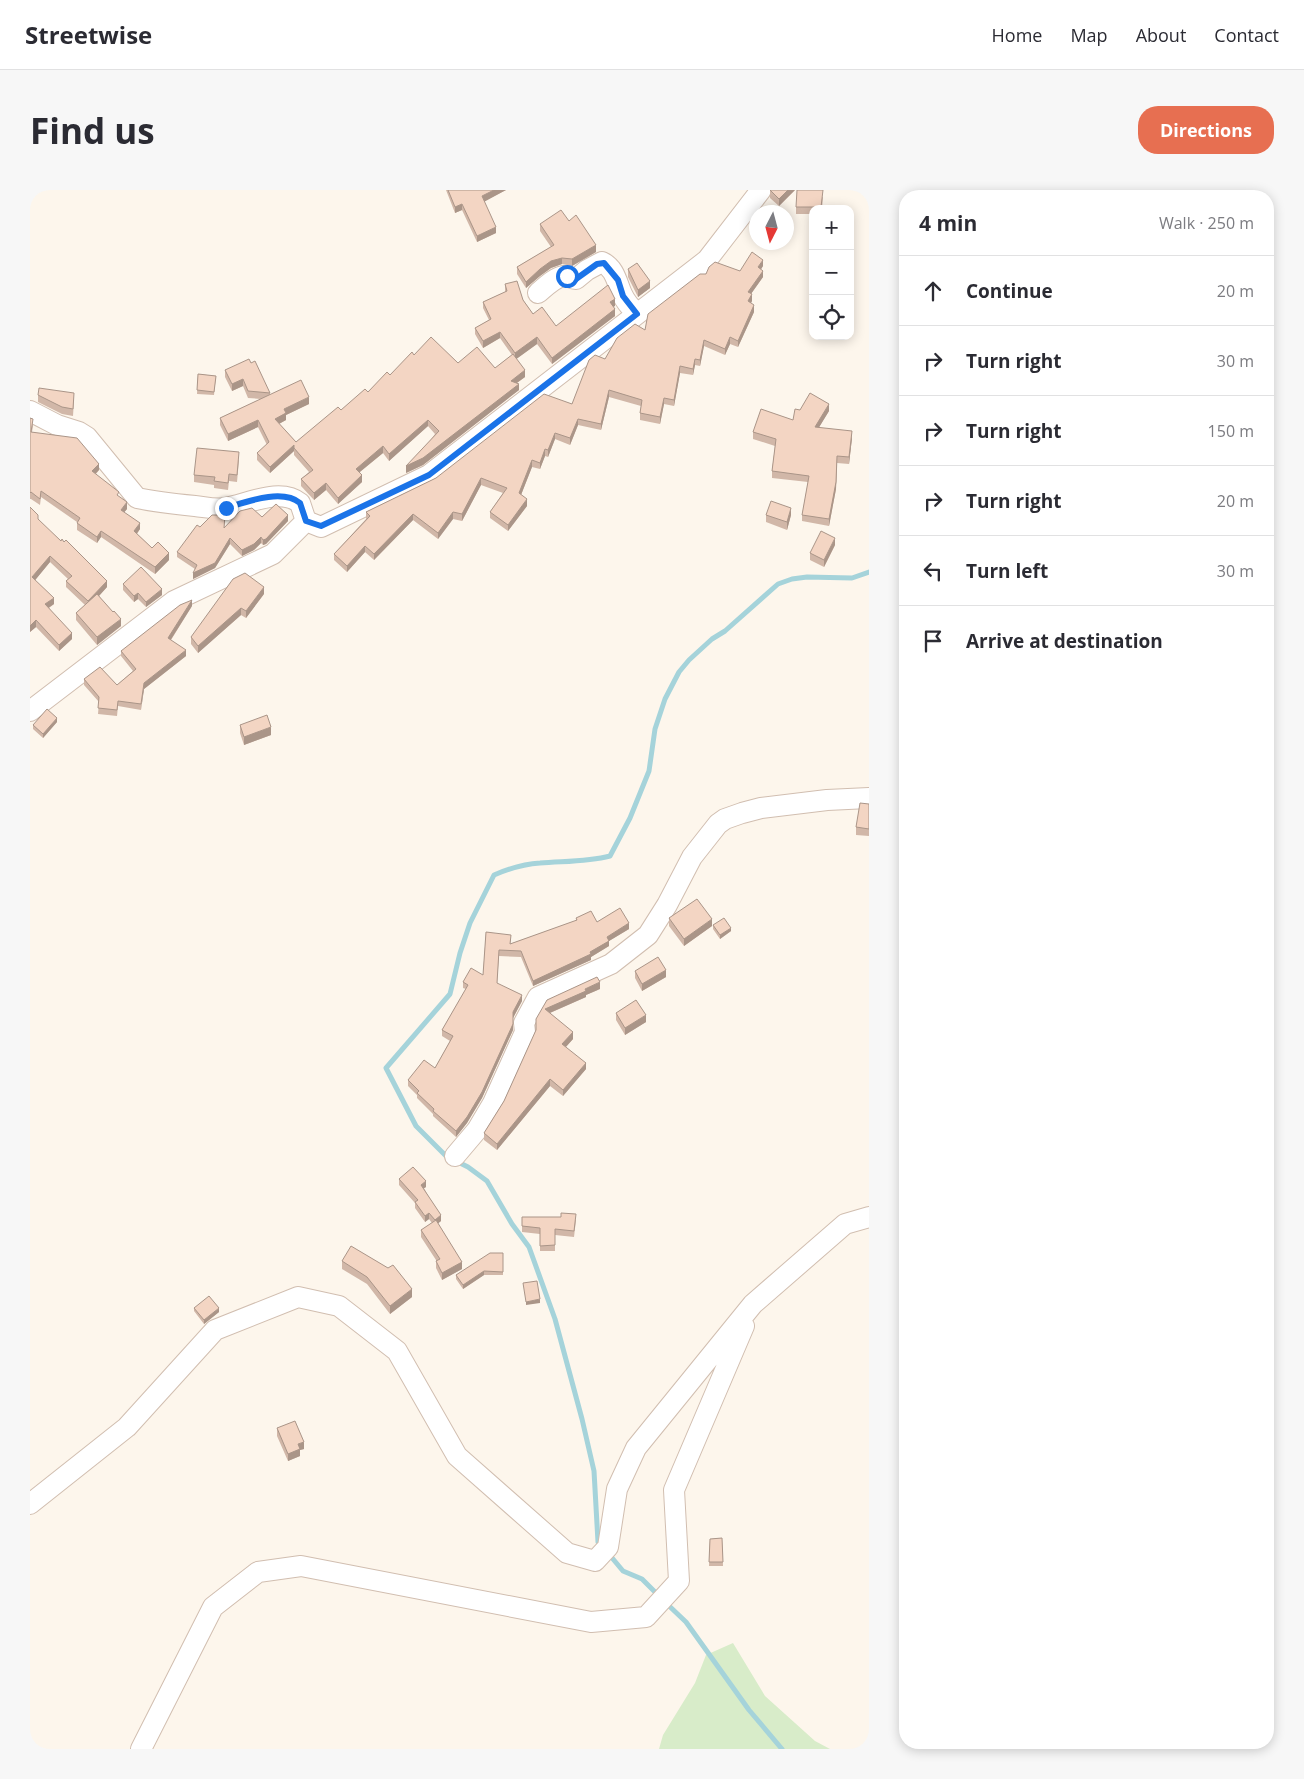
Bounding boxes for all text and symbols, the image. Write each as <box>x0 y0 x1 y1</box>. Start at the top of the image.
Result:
text: Streetwise <box>25 18 152 51</box>
text: Home <box>992 23 1042 47</box>
text: Map <box>1070 23 1108 47</box>
text: About <box>1136 23 1186 47</box>
text: Contact <box>1214 23 1279 47</box>
button: Directions <box>1138 106 1274 154</box>
text: Find us <box>30 107 155 154</box>
north arrow <box>749 205 794 250</box>
map controls <box>809 205 854 340</box>
button: + <box>809 205 854 250</box>
text: 4 min <box>919 209 977 237</box>
text: Walk · 250 m <box>1159 212 1254 234</box>
button: − <box>809 250 854 295</box>
route start <box>556 265 579 288</box>
icon: ahead <box>919 277 947 305</box>
text: Continue <box>966 278 1053 304</box>
text: 20 m <box>1217 280 1254 302</box>
button: locate <box>809 295 854 340</box>
icon: right <box>919 347 947 375</box>
text: Turn right <box>966 348 1061 374</box>
text: 30 m <box>1217 350 1254 372</box>
icon: right <box>919 417 947 445</box>
text: Turn right <box>966 418 1061 444</box>
text: 150 m <box>1208 420 1254 442</box>
icon: right <box>919 487 947 515</box>
text: Turn right <box>966 488 1061 514</box>
text: 20 m <box>1217 490 1254 512</box>
route end <box>215 497 238 520</box>
icon: left <box>919 557 947 585</box>
text: Turn left <box>966 558 1048 584</box>
text: 30 m <box>1217 560 1254 582</box>
icon: arrive <box>919 627 947 655</box>
text: Arrive at destination <box>966 628 1163 654</box>

